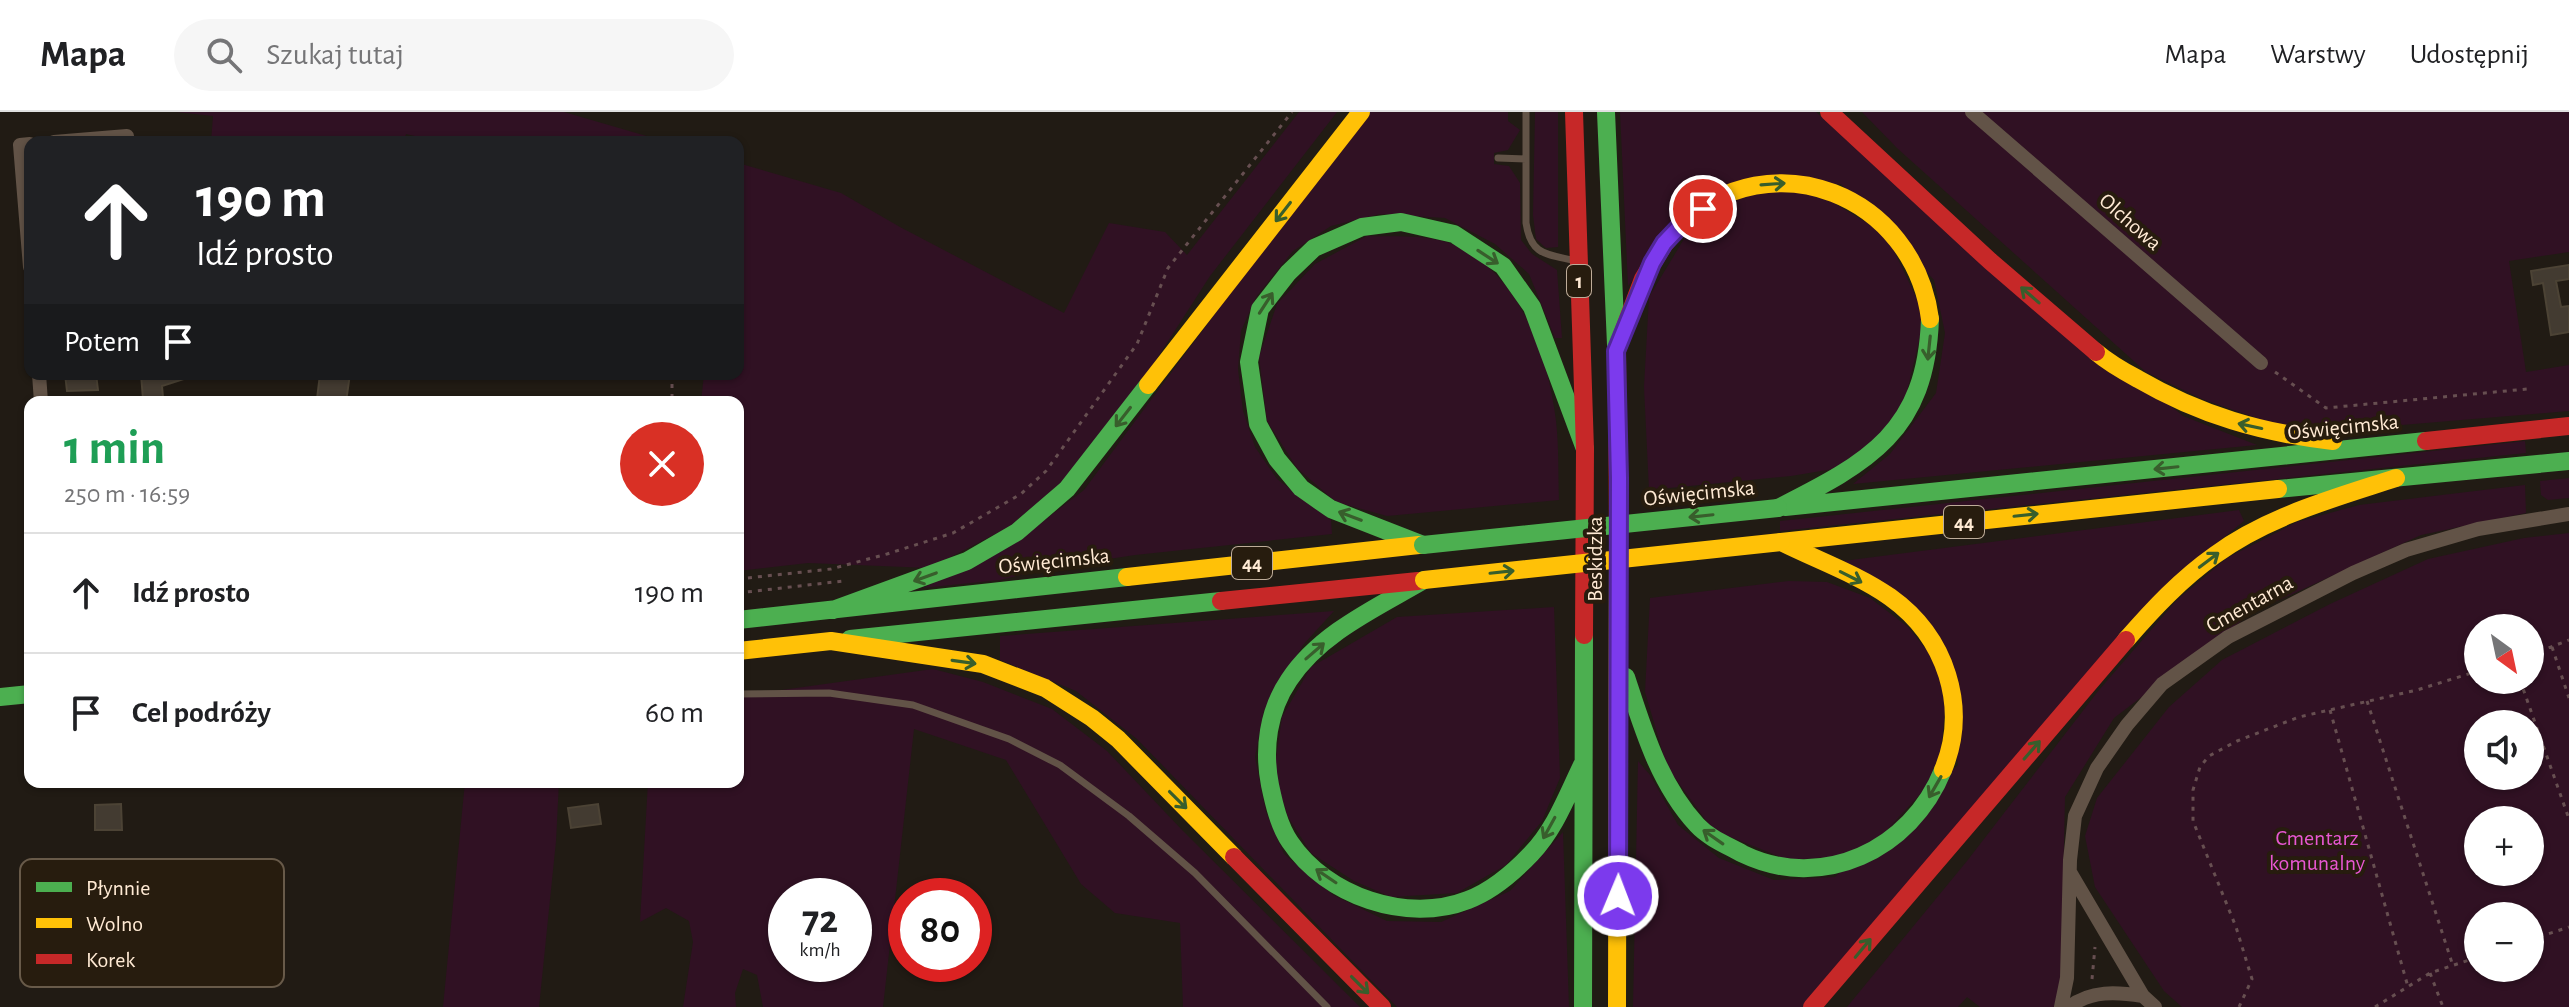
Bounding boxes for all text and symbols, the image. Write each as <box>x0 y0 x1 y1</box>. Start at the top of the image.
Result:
search box <box>174 19 734 91</box>
icon: search <box>202 33 246 77</box>
text: Mapa <box>40 36 126 74</box>
text: Szukaj tutaj <box>266 40 404 70</box>
text: Mapa <box>2164 41 2226 69</box>
text: Warstwy <box>2270 41 2366 69</box>
text: Udostępnij <box>2410 41 2529 69</box>
icon: ahead <box>64 168 168 272</box>
text: 190 m <box>196 171 326 227</box>
pin <box>1669 175 1737 243</box>
one-way arrow <box>1759 176 1786 191</box>
icon: arrive <box>1681 187 1725 231</box>
street label: Olchowa <box>2095 189 2166 254</box>
one-way arrow <box>1275 201 1292 222</box>
text: Idź prosto <box>196 236 334 272</box>
one-way arrow <box>1476 249 1499 265</box>
road number: 1 <box>1567 265 1591 297</box>
one-way arrow <box>2020 286 2041 304</box>
one-way arrow <box>1258 292 1275 314</box>
icon: arrive <box>156 320 200 364</box>
text: Potem <box>64 327 140 357</box>
one-way arrow <box>1921 334 1936 360</box>
one-way arrow <box>1115 406 1132 427</box>
street label: Oświęcimska <box>2286 410 2400 444</box>
one-way arrow <box>2238 418 2264 433</box>
button: close <box>620 422 704 506</box>
text: 1 min <box>64 425 165 473</box>
one-way arrow <box>2153 461 2180 476</box>
street label: Oświęcimska <box>1642 476 1756 510</box>
text: 250 m · 16:59 <box>64 481 190 507</box>
road number: 44 <box>1944 506 1984 538</box>
one-way arrow <box>1338 508 1363 523</box>
one-way arrow <box>1688 508 1715 523</box>
one-way arrow <box>2012 508 2039 523</box>
street label: Beskidzka <box>1584 516 1606 602</box>
street label: Oświęcimska <box>997 544 1111 578</box>
road number: 44 <box>1232 547 1272 579</box>
one-way arrow <box>2197 552 2219 568</box>
one-way arrow <box>1488 564 1515 579</box>
one-way arrow <box>913 570 938 585</box>
one-way arrow <box>1838 570 1862 585</box>
icon: ahead <box>64 571 108 615</box>
street label: Cmentarna <box>2202 571 2297 637</box>
text: Idź prosto <box>132 578 250 608</box>
text: 190 m <box>635 578 704 608</box>
north arrow <box>2464 614 2544 694</box>
map controls <box>2464 614 2544 982</box>
one-way arrow <box>1304 642 1324 660</box>
one-way arrow <box>951 655 976 670</box>
icon: arrive <box>64 691 108 735</box>
text: Cel podróży <box>132 698 271 728</box>
text: 60 m <box>645 698 704 728</box>
button: sound <box>2464 710 2544 790</box>
one-way arrow <box>2023 741 2041 761</box>
one-way arrow <box>1927 775 1943 798</box>
one-way arrow <box>1168 790 1187 809</box>
button: + <box>2464 806 2544 886</box>
one-way arrow <box>1540 816 1556 840</box>
park label: Cmentarz komunalny <box>2269 827 2366 874</box>
one-way arrow <box>1703 829 1725 845</box>
position arrow <box>1576 854 1660 938</box>
legend <box>20 859 284 987</box>
one-way arrow <box>1316 868 1338 885</box>
text: Płynnie <box>86 877 151 899</box>
speed limit sign: 80 <box>888 878 992 982</box>
text: 72 <box>802 900 838 940</box>
button: − <box>2464 902 2544 982</box>
text: Wolno <box>86 913 143 935</box>
one-way arrow <box>1854 938 1872 958</box>
text: km/h <box>799 940 841 960</box>
text: Korek <box>86 949 135 971</box>
one-way arrow <box>1350 975 1369 994</box>

